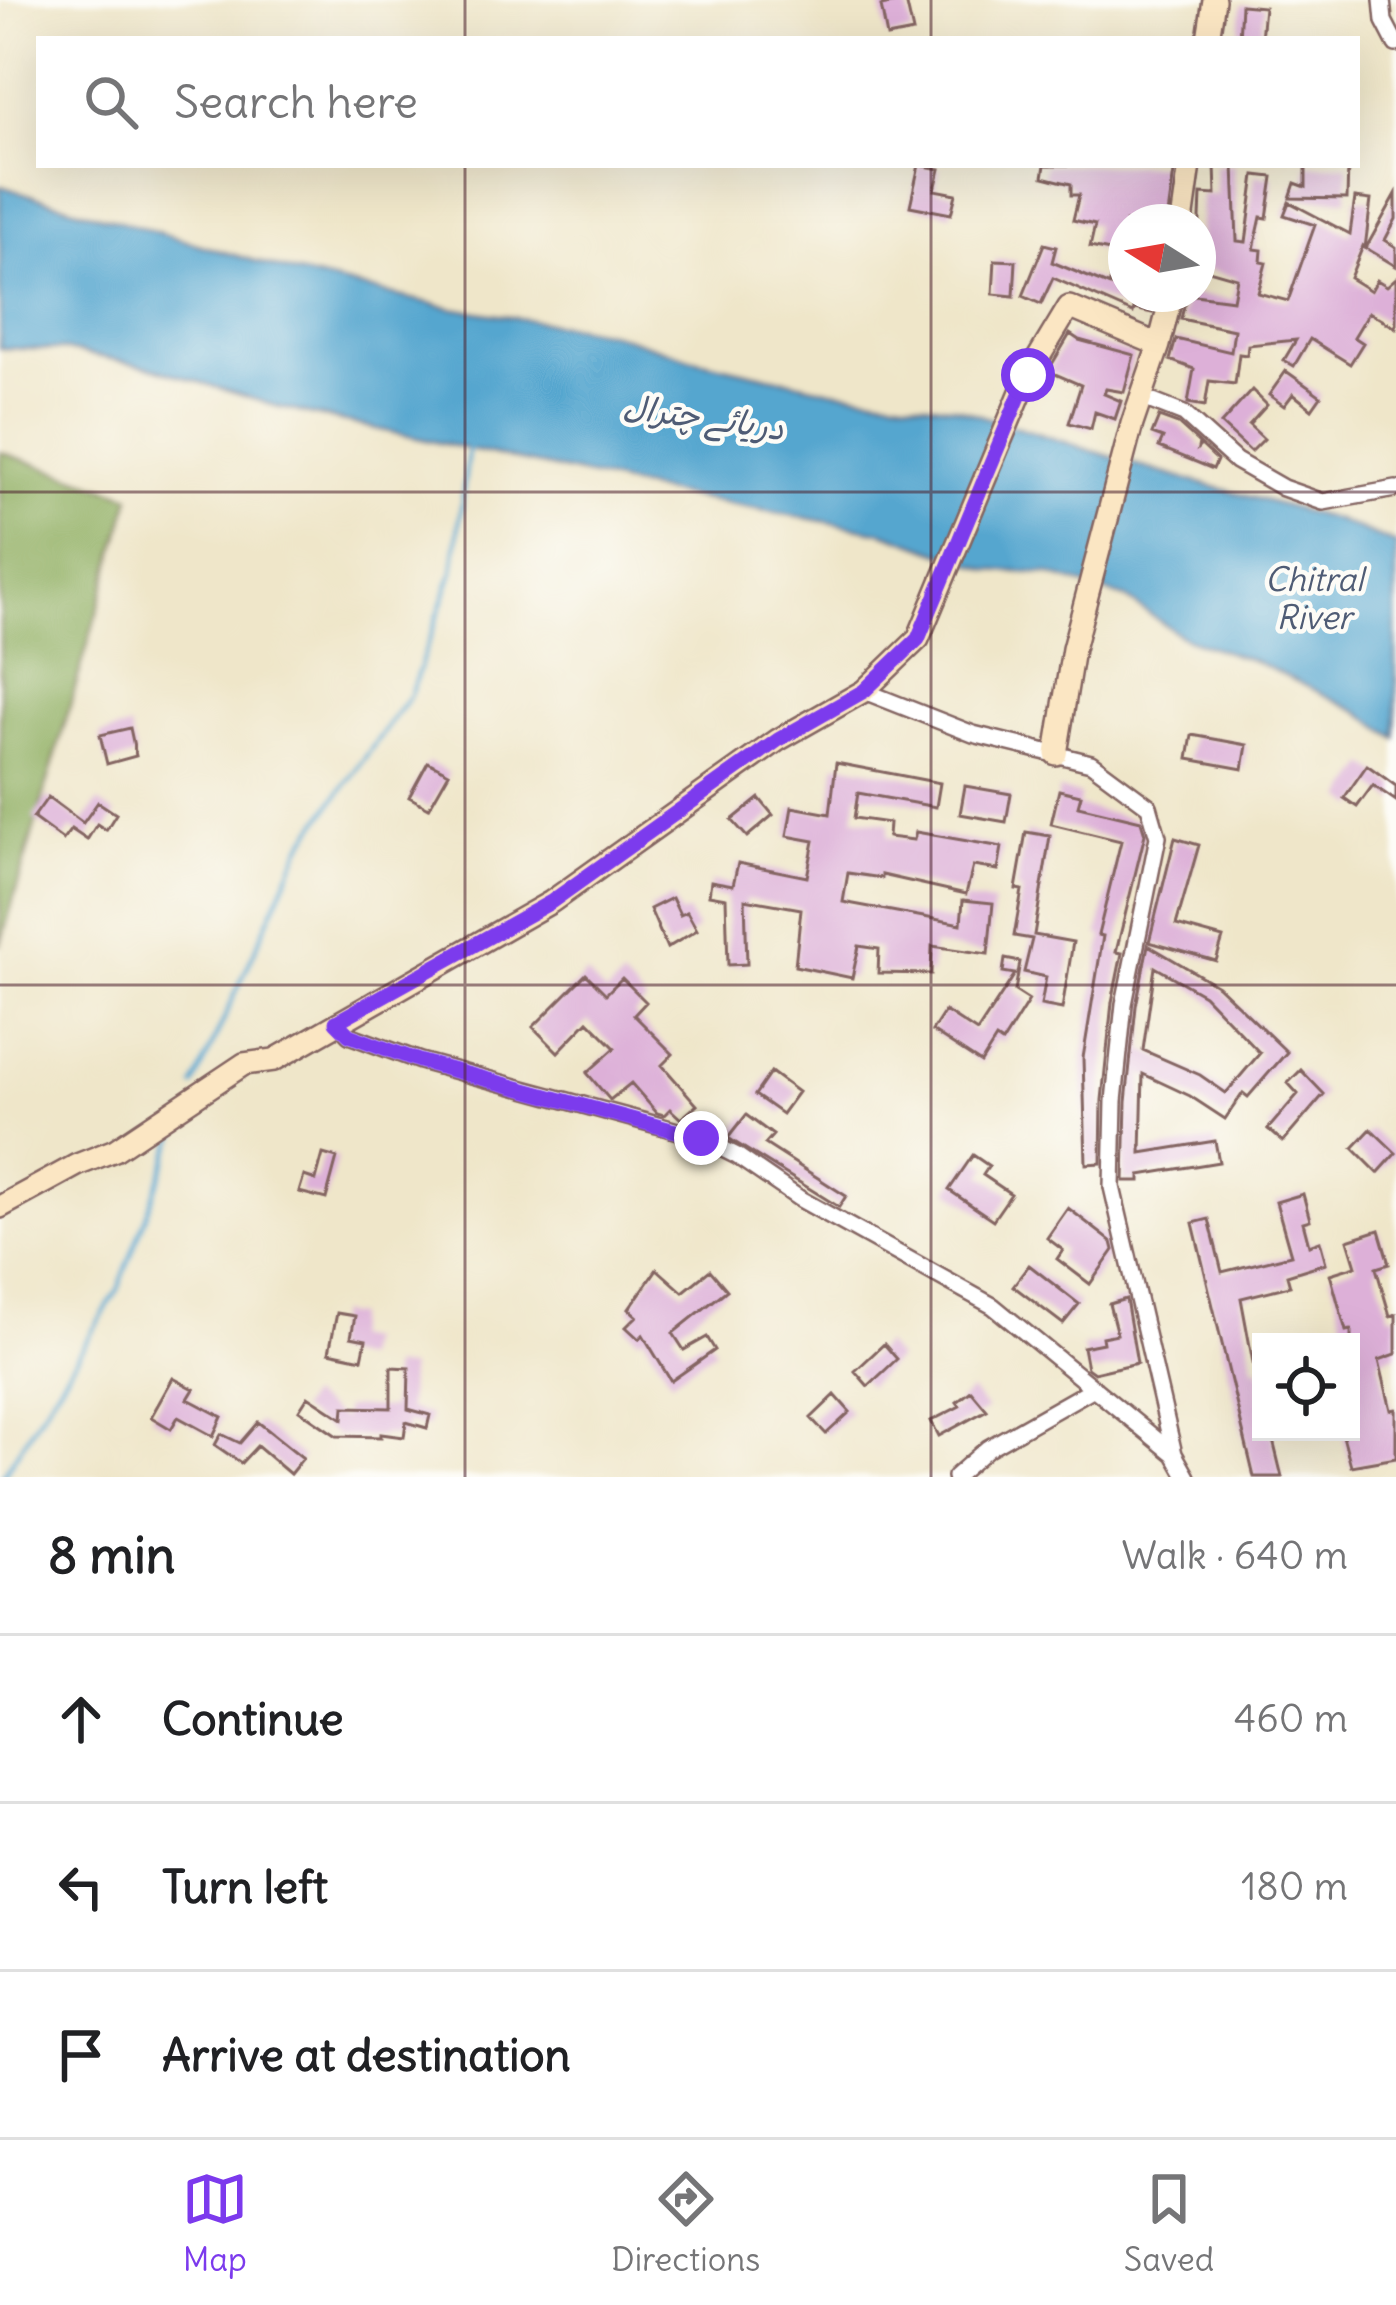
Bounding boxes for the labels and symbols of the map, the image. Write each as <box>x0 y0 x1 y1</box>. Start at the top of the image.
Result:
north arrow <box>1108 204 1216 312</box>
route start <box>1001 348 1055 402</box>
water label: دریائے چترال <box>621 385 787 451</box>
water label: Chitral River <box>1265 558 1368 638</box>
route end <box>674 1111 728 1165</box>

